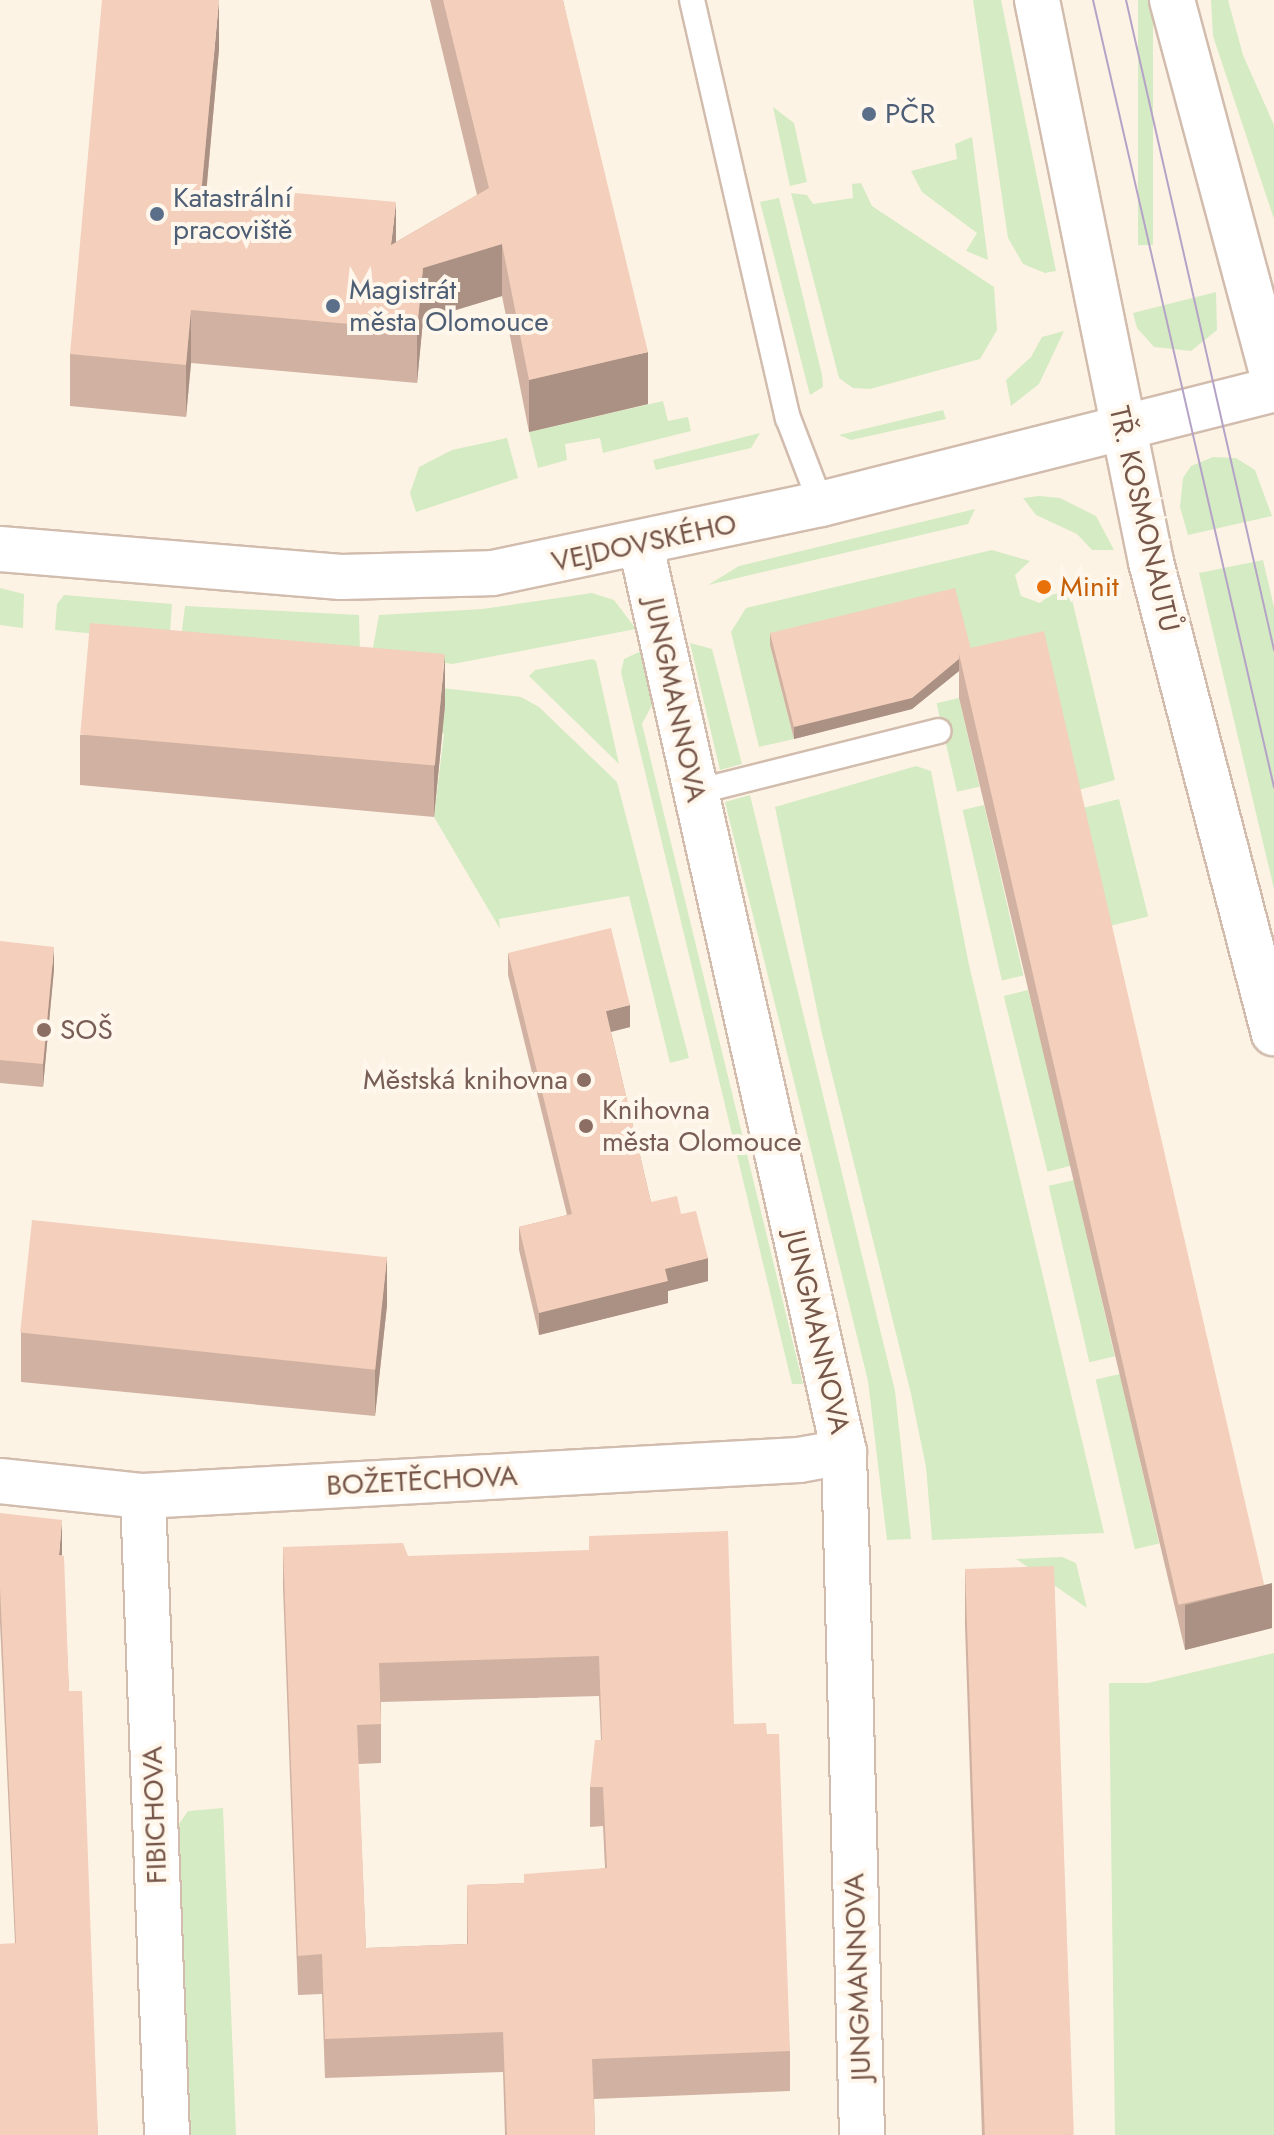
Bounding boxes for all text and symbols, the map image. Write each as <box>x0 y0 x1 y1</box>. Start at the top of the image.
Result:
place label: PČR <box>885 97 935 131</box>
marker: PČR <box>860 105 878 123</box>
place label: Katastrální pracoviště <box>173 181 292 247</box>
marker: Katastrální pracoviště <box>148 205 166 223</box>
place label: Magistrát města Olomouce <box>349 273 549 339</box>
marker: Magistrát města Olomouce <box>324 297 342 315</box>
street label: TŘ. KOSMONAUTŮ <box>1102 403 1186 635</box>
street label: VEJDOVSKÉHO <box>549 507 739 579</box>
place label: Minit <box>1060 570 1119 604</box>
marker: Minit <box>1035 578 1053 596</box>
street label: JUNGMANNOVA <box>637 595 713 805</box>
place label: SOŠ <box>60 1013 113 1047</box>
marker: SOŠ <box>35 1021 53 1039</box>
place label: Městská knihovna <box>363 1063 568 1097</box>
marker: Městská knihovna <box>575 1071 593 1089</box>
place label: Knihovna města Olomouce <box>602 1093 802 1159</box>
marker: Knihovna města Olomouce <box>577 1117 595 1135</box>
street label: JUNGMANNOVA <box>777 1227 857 1437</box>
street label: BOŽETĚCHOVA <box>326 1459 518 1503</box>
street label: FIBICHOVA <box>136 1745 174 1885</box>
street label: JUNGMANNOVA <box>838 1873 878 2081</box>

